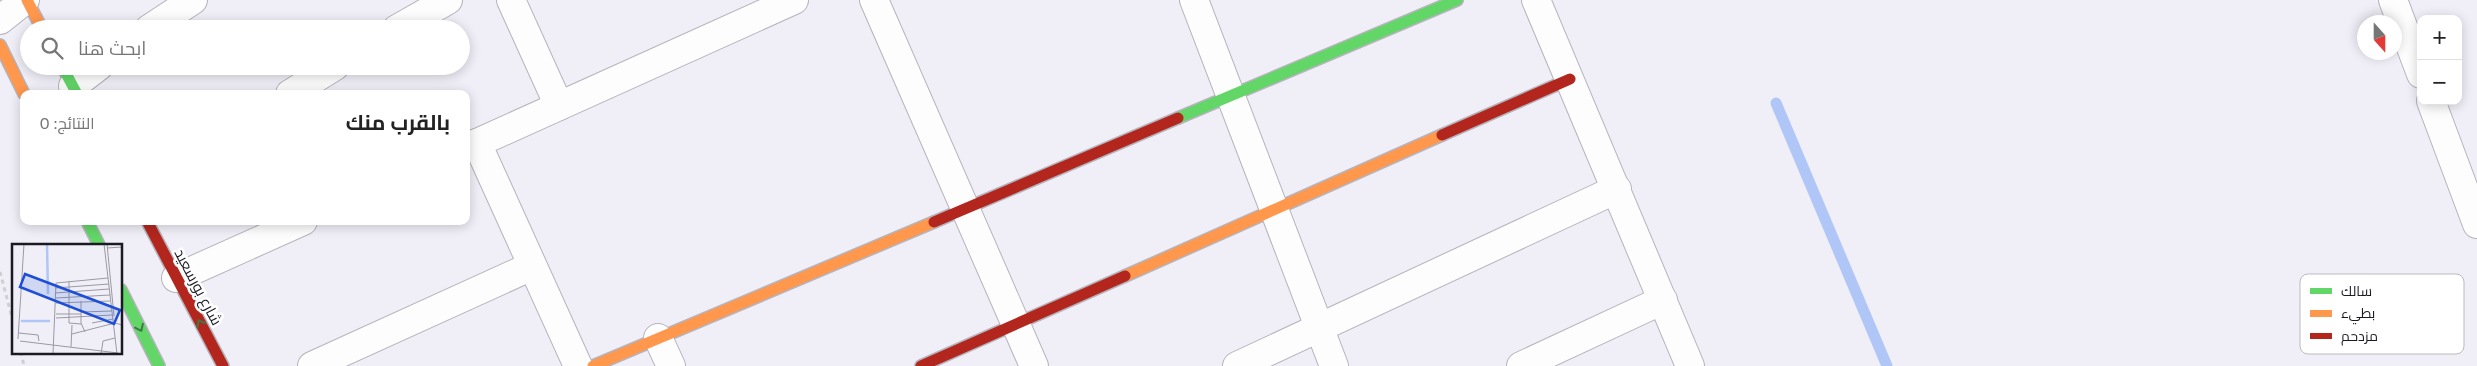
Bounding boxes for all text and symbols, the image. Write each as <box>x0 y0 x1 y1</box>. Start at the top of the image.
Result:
north arrow <box>2357 15 2402 60</box>
map controls <box>2417 15 2462 105</box>
button: + <box>2417 15 2462 60</box>
search box <box>20 20 470 75</box>
icon: search <box>38 34 66 62</box>
text: ابحث هنا <box>78 36 146 59</box>
button: − <box>2417 60 2462 105</box>
text: بالقرب منك <box>346 109 450 134</box>
text: النتائج: 0 <box>40 113 95 132</box>
inset map <box>12 244 122 354</box>
street label: شارع بورسعيد <box>169 245 227 329</box>
legend <box>2300 274 2464 354</box>
text: سالك <box>2341 282 2372 299</box>
text: بطيء <box>2341 304 2375 325</box>
one-way arrow <box>197 319 207 328</box>
one-way arrow <box>134 323 144 332</box>
text: مزدحم <box>2341 327 2378 346</box>

